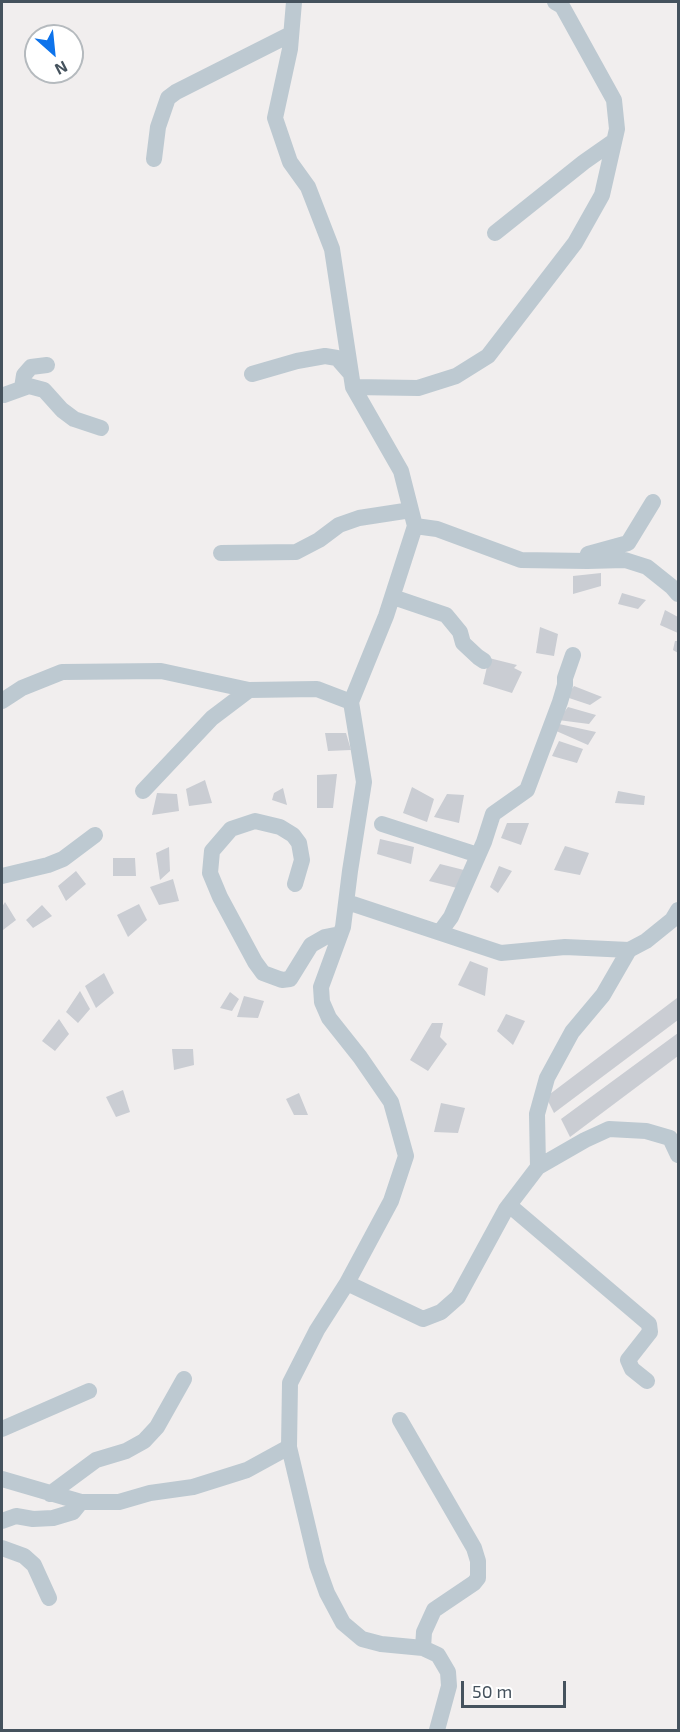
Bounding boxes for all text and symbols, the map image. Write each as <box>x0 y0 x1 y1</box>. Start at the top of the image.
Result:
north arrow <box>24 24 84 84</box>
text: N <box>52 58 71 80</box>
scale bar <box>464 1669 569 1707</box>
text: 50 m <box>472 1680 512 1702</box>

